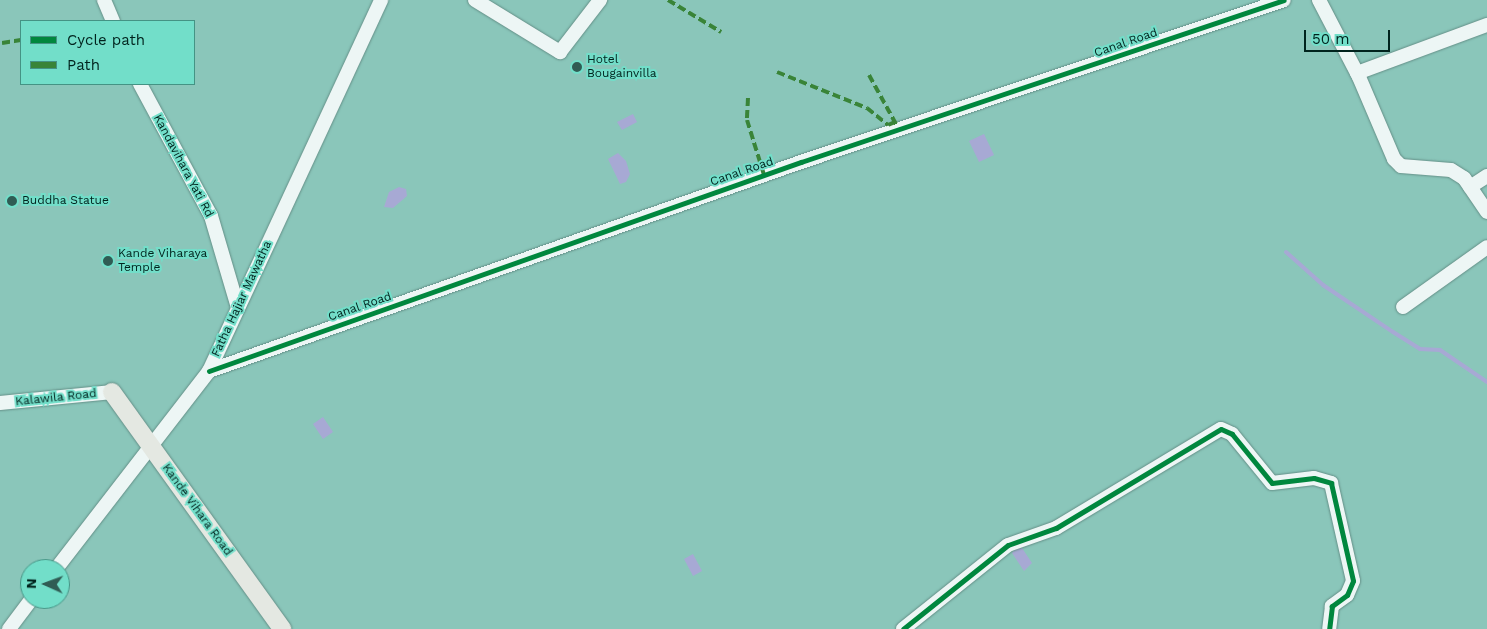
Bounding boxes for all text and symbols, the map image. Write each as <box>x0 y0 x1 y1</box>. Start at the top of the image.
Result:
legend <box>20 20 195 85</box>
scale bar <box>1307 20 1393 52</box>
street label: Canal Road <box>1092 25 1160 61</box>
text: 50 m <box>1312 30 1349 48</box>
text: Cycle path <box>67 31 145 49</box>
place label: Hotel Bougainvilla <box>587 53 657 81</box>
text: Path <box>67 56 100 74</box>
marker: Hotel Bougainvilla <box>571 61 583 73</box>
street label: Kandavihara Yati Rd <box>150 112 216 220</box>
street label: Canal Road <box>708 154 776 190</box>
place label: Buddha Statue <box>22 194 109 208</box>
marker: Buddha Statue <box>6 195 18 207</box>
street label: Fatha Hajiar Mawatha <box>209 238 275 360</box>
place label: Kande Viharaya Temple <box>118 247 208 275</box>
marker: Kande Viharaya Temple <box>102 255 114 267</box>
street label: Canal Road <box>326 289 394 325</box>
street label: Kalawila Road <box>15 387 97 409</box>
street label: Kande Vihara Road <box>159 461 235 559</box>
north arrow <box>20 559 70 609</box>
text: N <box>23 578 39 589</box>

